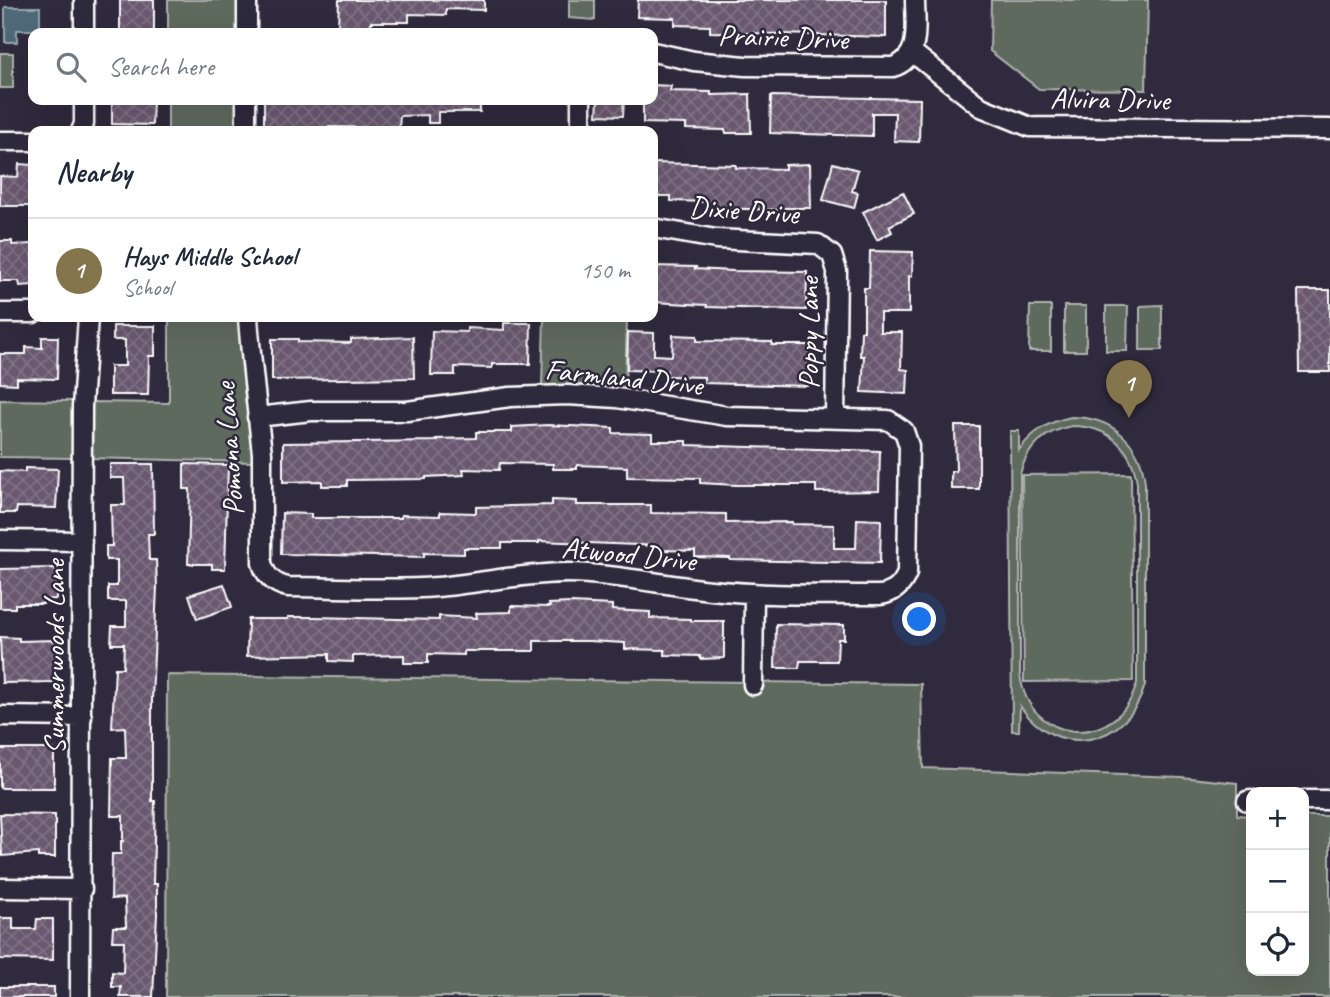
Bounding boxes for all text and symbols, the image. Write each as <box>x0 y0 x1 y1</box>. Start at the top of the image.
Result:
street label: Prairie Drive <box>717 16 851 58</box>
search box <box>28 28 658 105</box>
icon: search <box>52 48 90 86</box>
text: Search here <box>108 50 214 83</box>
street label: Alvira Drive <box>1050 79 1172 119</box>
text: Nearby <box>56 153 132 191</box>
street label: Dixie Drive <box>688 187 802 233</box>
text: Hays Middle School <box>123 240 296 273</box>
text: 1 <box>74 256 84 285</box>
text: 150 m <box>581 256 630 285</box>
text: School <box>123 273 172 302</box>
street label: Poppy Lane <box>789 275 827 389</box>
street label: Farmland Drive <box>543 350 707 404</box>
pin: 1 <box>1106 360 1152 418</box>
street label: Pomona Lane <box>205 379 253 517</box>
street label: Atwood Drive <box>560 528 700 580</box>
street label: Summerwoods Lane <box>35 557 73 754</box>
your location <box>902 602 936 636</box>
map controls <box>1246 787 1309 976</box>
button: + <box>1246 787 1309 850</box>
button: − <box>1246 850 1309 913</box>
button: locate <box>1246 913 1309 976</box>

